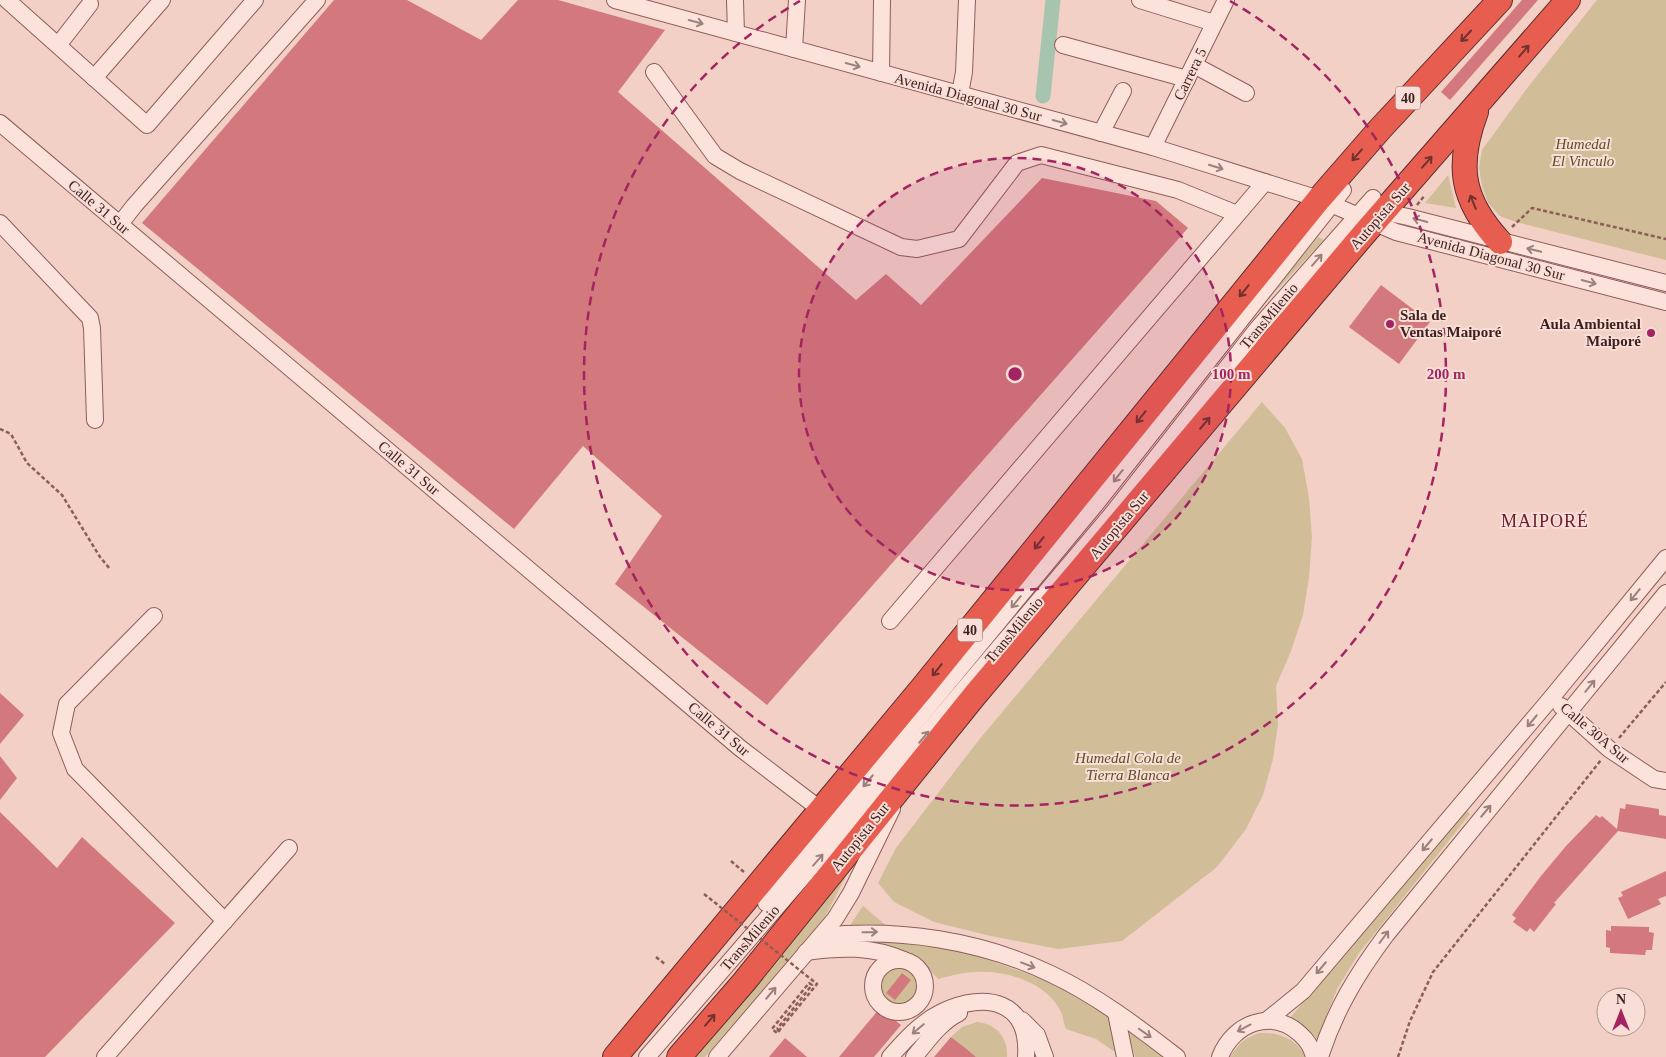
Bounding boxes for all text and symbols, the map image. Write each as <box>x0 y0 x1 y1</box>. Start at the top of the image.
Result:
one-way arrow <box>687 18 703 28</box>
one-way arrow <box>1461 29 1472 42</box>
one-way arrow <box>1518 44 1529 57</box>
street label: Carrera 5 <box>1170 45 1210 103</box>
one-way arrow <box>844 61 860 70</box>
street label: Avenida Diagonal 30 Sur <box>893 70 1043 124</box>
road number: 40 <box>1396 86 1420 110</box>
one-way arrow <box>1052 118 1068 127</box>
park label: Humedal El Vinculo <box>1551 136 1615 169</box>
one-way arrow <box>1351 149 1362 162</box>
one-way arrow <box>1421 155 1433 168</box>
one-way arrow <box>1208 162 1224 172</box>
street label: Calle 31 Sur <box>65 177 133 237</box>
street label: Autopista Sur <box>1347 179 1413 253</box>
one-way arrow <box>1468 195 1477 210</box>
one-way arrow <box>1412 215 1428 224</box>
street label: Avenida Diagonal 30 Sur <box>1416 229 1566 283</box>
one-way arrow <box>1526 245 1542 254</box>
one-way arrow <box>1311 254 1322 267</box>
one-way arrow <box>1581 278 1597 287</box>
street label: TransMilenio <box>1237 280 1301 352</box>
one-way arrow <box>1238 284 1249 297</box>
place label: Sala de Ventas Maiporé <box>1400 307 1502 340</box>
place label: Aula Ambiental Maiporé <box>1540 316 1641 349</box>
marker: Sala de Ventas Maiporé <box>1384 318 1396 330</box>
marker: Aula Ambiental Maiporé <box>1645 327 1657 339</box>
centre of rings <box>1006 365 1024 383</box>
text: 100 m <box>1212 366 1251 382</box>
text: 200 m <box>1427 366 1466 382</box>
one-way arrow <box>1136 410 1147 423</box>
one-way arrow <box>1199 417 1210 430</box>
street label: Calle 31 Sur <box>375 438 443 498</box>
one-way arrow <box>1113 469 1124 482</box>
street label: Autopista Sur <box>1086 488 1152 562</box>
district label: MAIPORÉ <box>1501 510 1589 531</box>
one-way arrow <box>1034 536 1044 550</box>
one-way arrow <box>1630 588 1641 601</box>
street label: TransMilenio <box>982 594 1046 666</box>
one-way arrow <box>1010 595 1021 608</box>
road number: 40 <box>958 618 982 642</box>
one-way arrow <box>932 663 943 676</box>
one-way arrow <box>1584 680 1595 693</box>
street label: Calle 31 Sur <box>685 699 753 759</box>
street label: Calle 30A Sur <box>1557 700 1633 766</box>
one-way arrow <box>1526 714 1537 727</box>
one-way arrow <box>918 730 930 743</box>
park label: Humedal Cola de Tierra Blanca <box>1074 750 1181 783</box>
one-way arrow <box>862 774 873 787</box>
street label: Autopista Sur <box>828 800 892 874</box>
one-way arrow <box>1480 805 1491 818</box>
one-way arrow <box>1422 838 1433 851</box>
one-way arrow <box>812 853 824 866</box>
street label: TransMilenio <box>717 902 783 974</box>
one-way arrow <box>862 928 878 937</box>
one-way arrow <box>1378 931 1389 944</box>
one-way arrow <box>1020 961 1035 970</box>
one-way arrow <box>1316 962 1327 975</box>
one-way arrow <box>766 987 777 1000</box>
north arrow <box>1596 987 1646 1037</box>
text: N <box>1616 992 1626 1007</box>
one-way arrow <box>705 1014 716 1027</box>
one-way arrow <box>911 1023 924 1034</box>
one-way arrow <box>1237 1024 1252 1033</box>
one-way arrow <box>1138 1028 1152 1038</box>

